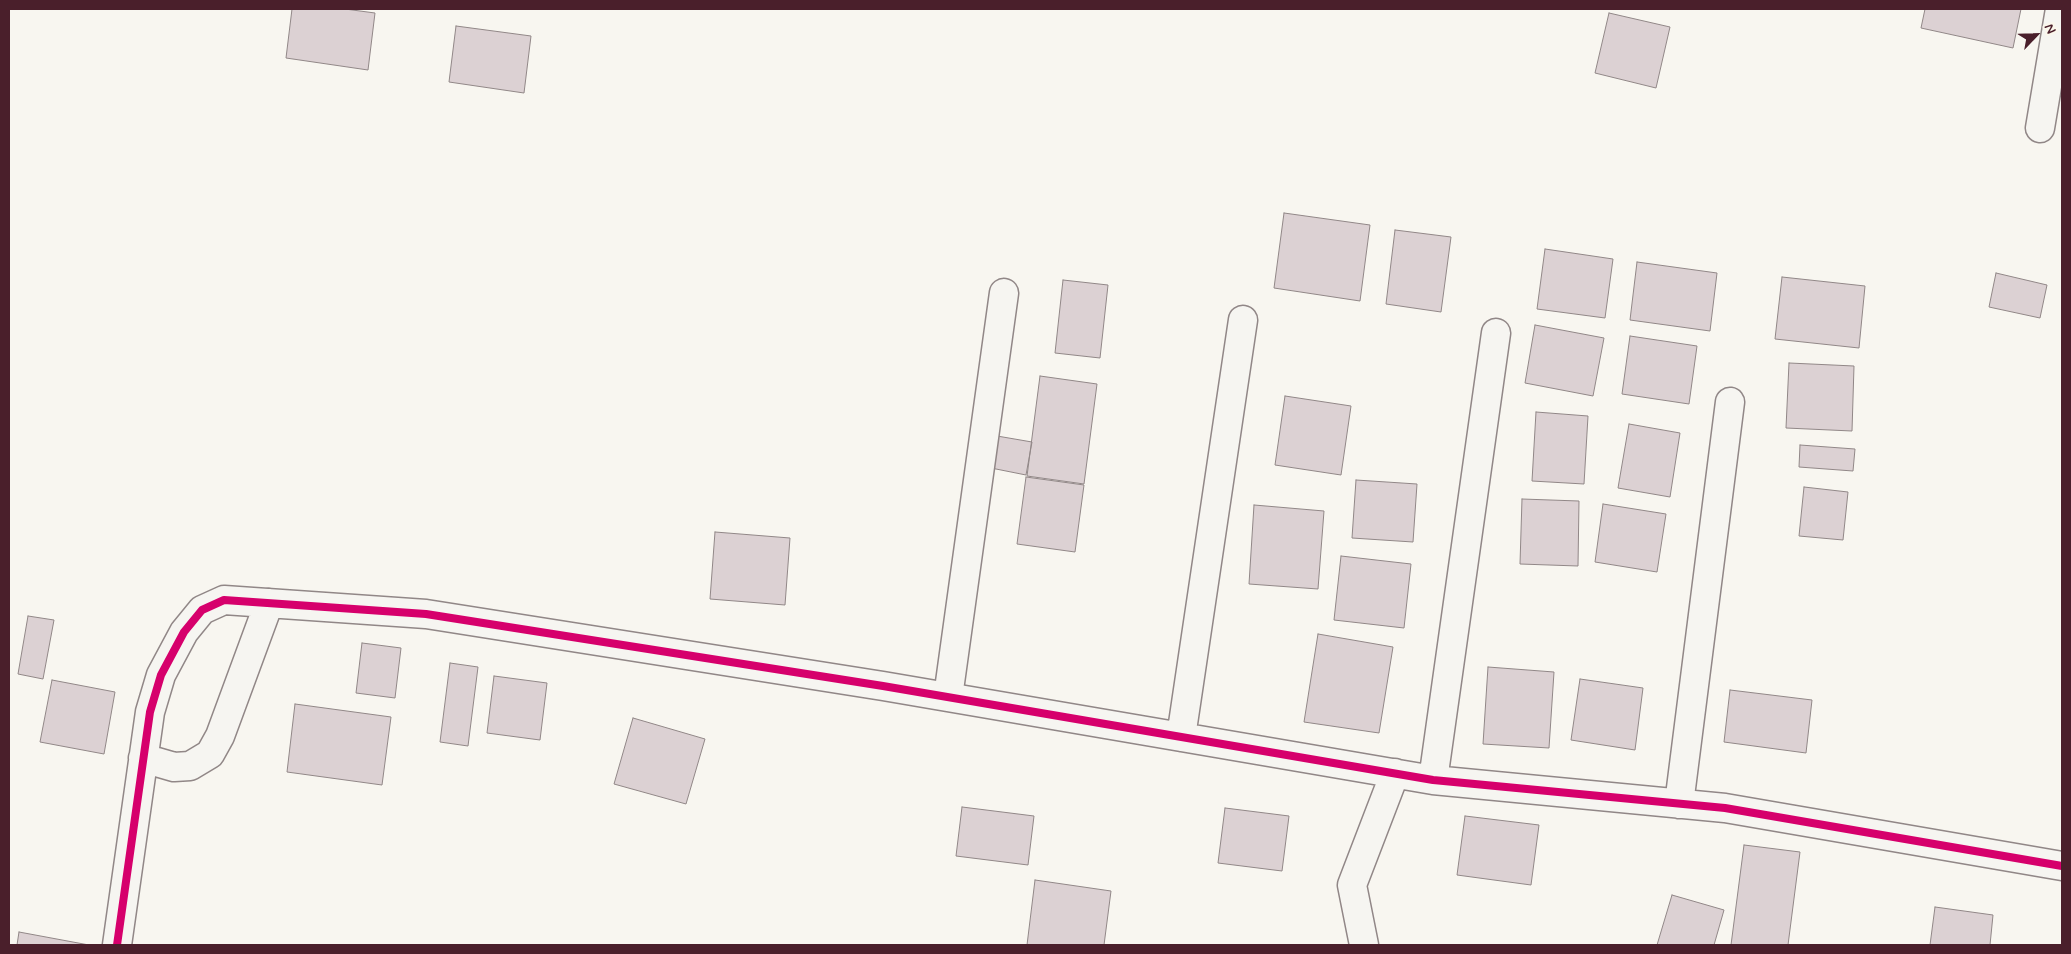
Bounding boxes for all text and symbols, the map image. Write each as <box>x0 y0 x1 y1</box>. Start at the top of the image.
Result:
north arrow <box>2011 10 2061 60</box>
text: N <box>2040 21 2060 37</box>

